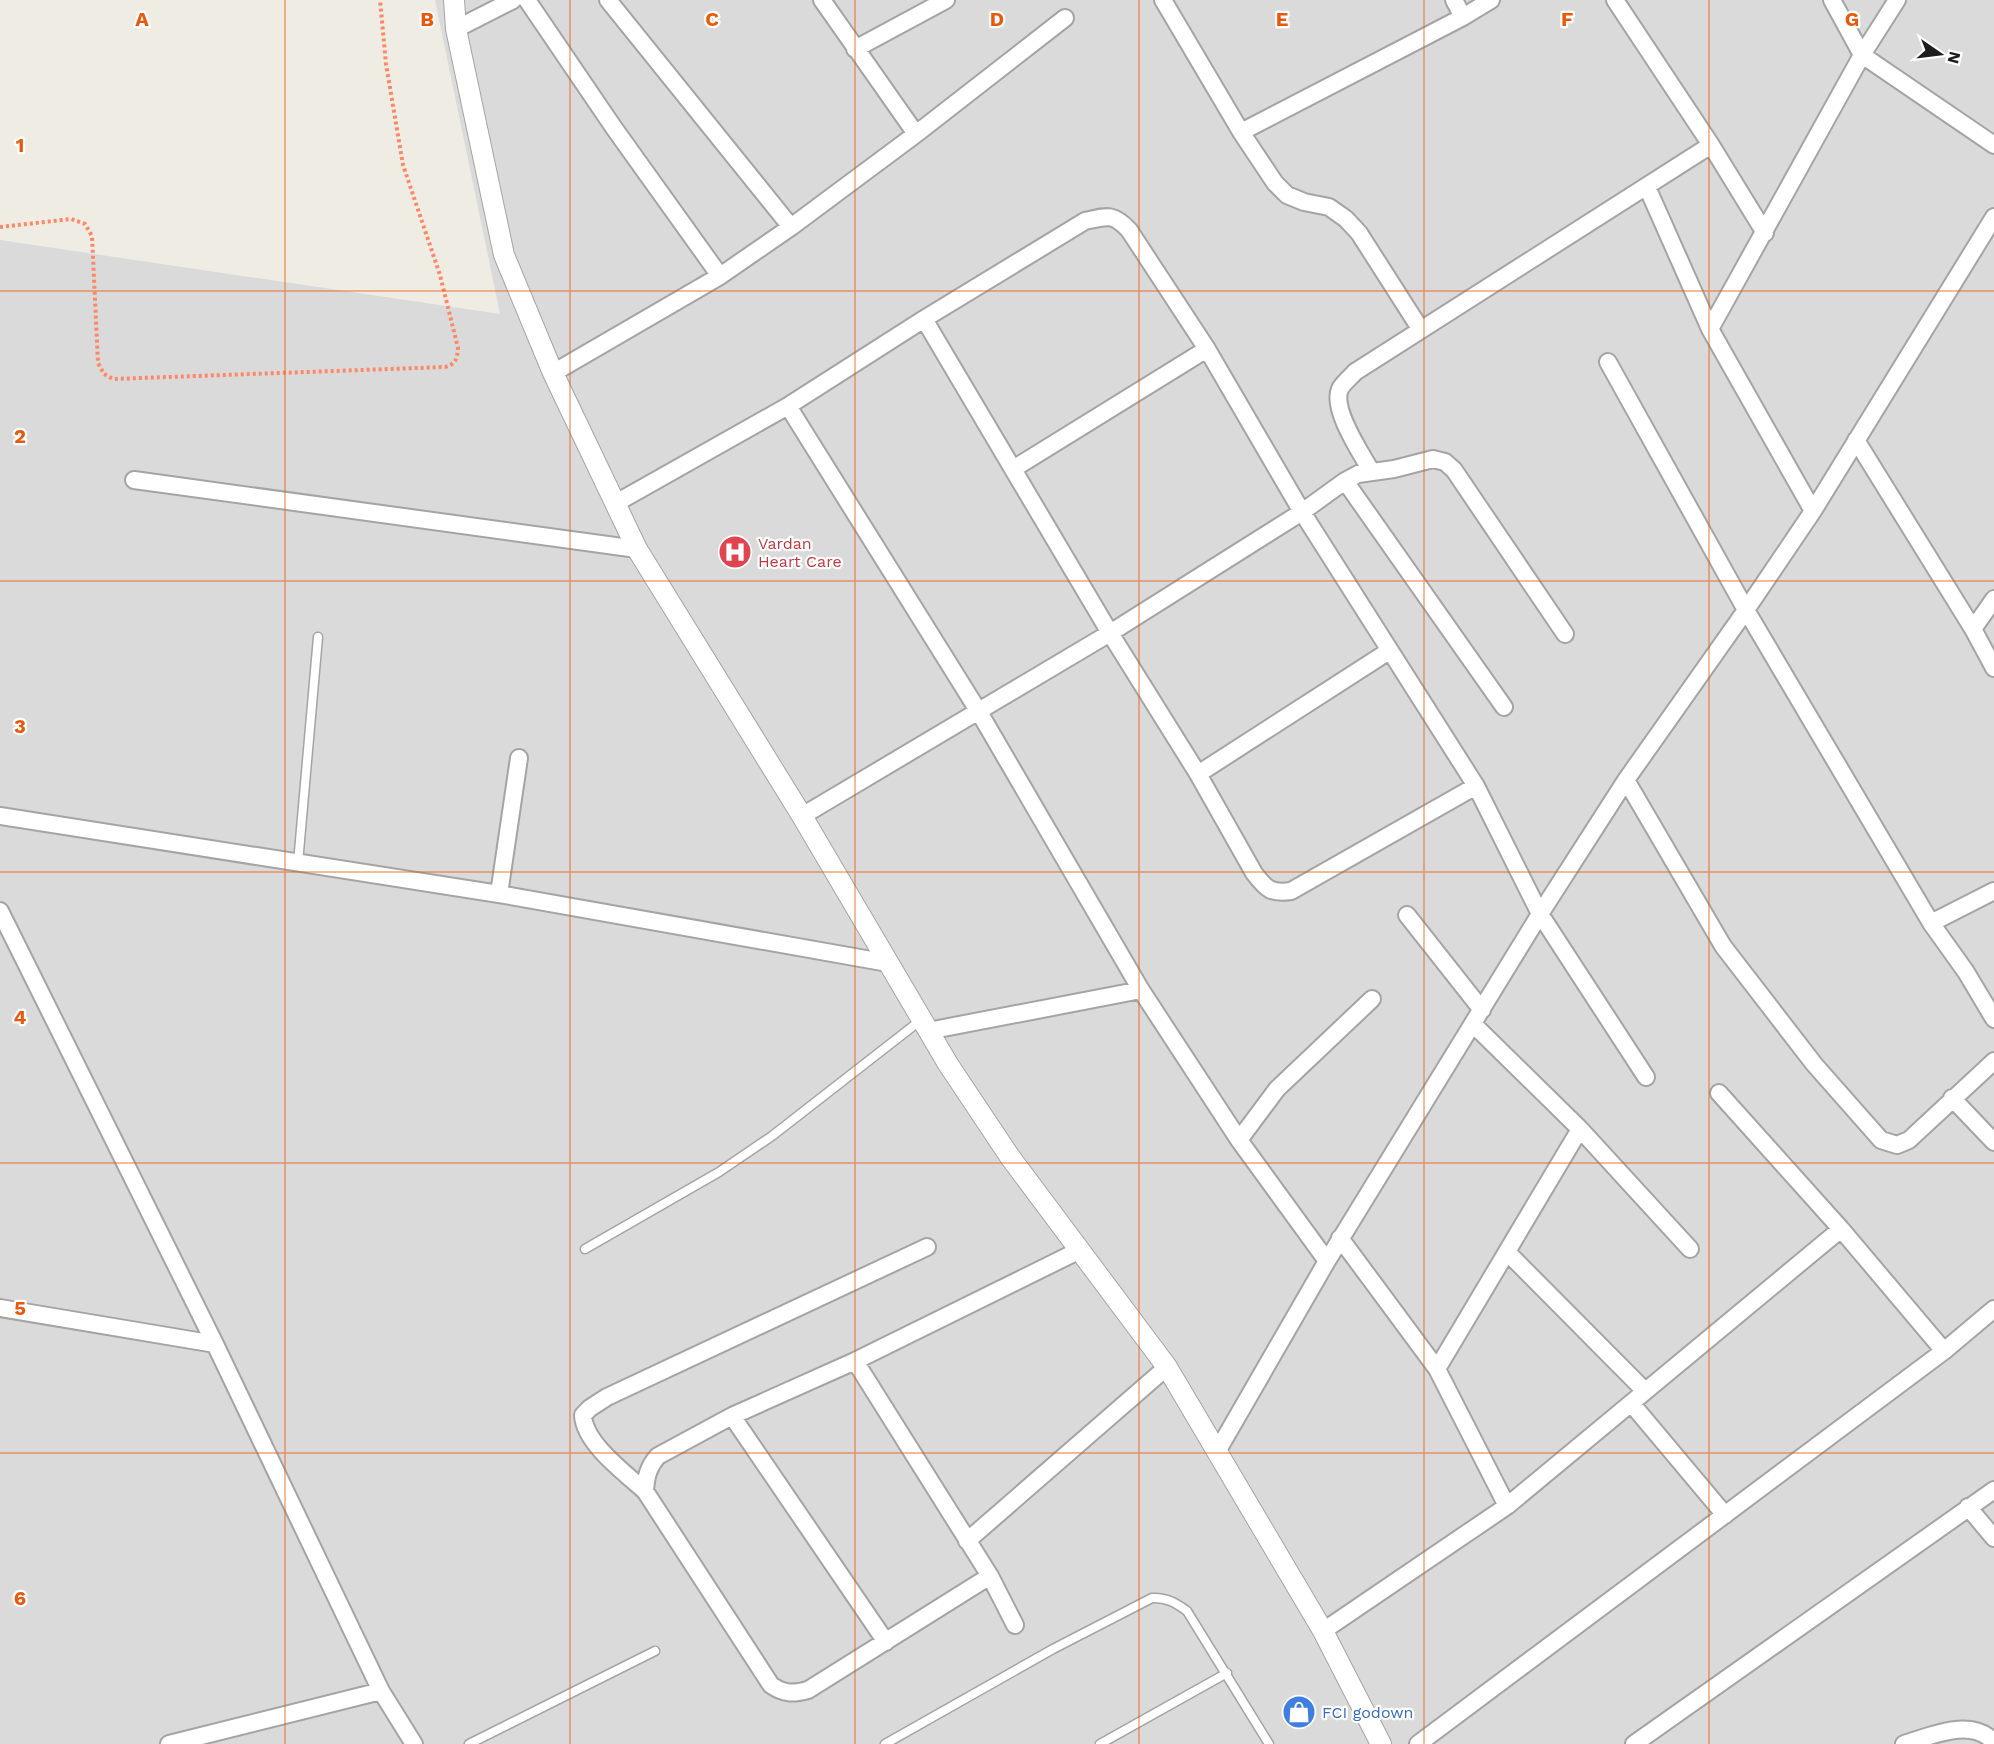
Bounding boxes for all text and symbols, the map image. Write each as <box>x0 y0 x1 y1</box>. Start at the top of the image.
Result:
text: A <box>135 7 149 31</box>
text: B <box>420 7 434 31</box>
text: C <box>705 7 719 31</box>
text: D <box>990 7 1004 31</box>
text: E <box>1276 7 1288 31</box>
text: F <box>1561 7 1573 31</box>
text: G <box>1845 7 1859 31</box>
north arrow <box>1910 24 1970 84</box>
text: N <box>1943 49 1965 66</box>
text: 1 <box>16 133 24 157</box>
text: 2 <box>14 424 26 448</box>
hospital icon: Vardan Heart Care <box>717 534 753 570</box>
place label: Vardan Heart Care <box>758 534 842 571</box>
text: 3 <box>14 714 26 738</box>
text: 4 <box>14 1005 27 1029</box>
text: 5 <box>14 1296 26 1320</box>
text: 6 <box>14 1586 26 1610</box>
shop icon: FCI godown <box>1281 1694 1317 1730</box>
place label: FCI godown <box>1322 1703 1414 1722</box>

